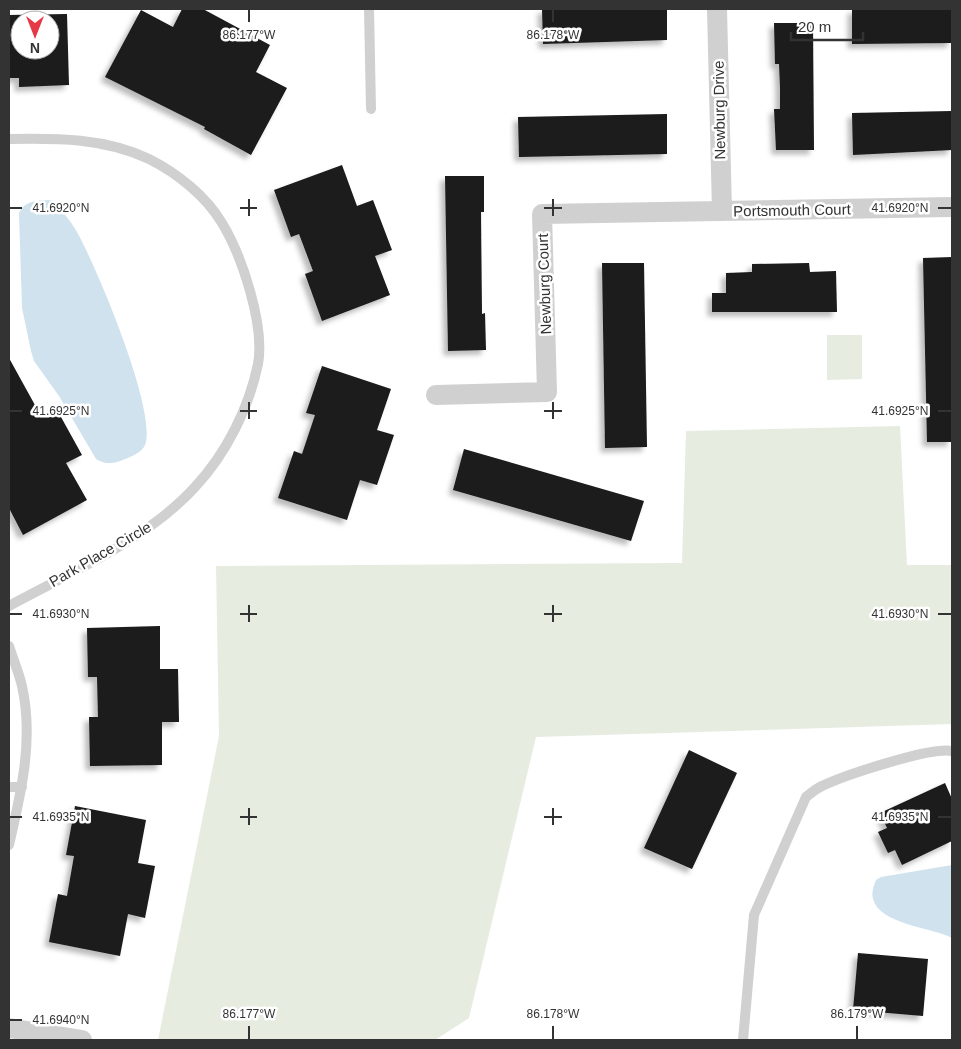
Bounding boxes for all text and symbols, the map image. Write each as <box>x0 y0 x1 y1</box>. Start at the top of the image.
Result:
north arrow <box>10 10 60 60</box>
scale bar <box>791 10 864 42</box>
text: 20 m <box>798 18 831 35</box>
text: 86.177°W <box>223 28 276 42</box>
text: 86.178°W <box>527 28 580 42</box>
text: N <box>30 40 40 56</box>
street label: Newburg Drive <box>710 60 728 160</box>
street label: Portsmouth Court <box>733 200 852 220</box>
text: 41.6920°N <box>33 201 89 215</box>
text: 41.6920°N <box>872 201 928 215</box>
street label: Newburg Court <box>534 232 554 335</box>
text: 41.6925°N <box>33 404 89 418</box>
text: 41.6925°N <box>872 404 928 418</box>
street label: Park Place Circle <box>46 518 154 590</box>
text: 41.6930°N <box>33 607 89 621</box>
text: 41.6930°N <box>872 607 928 621</box>
text: 41.6935°N <box>33 810 89 824</box>
text: 41.6935°N <box>872 810 928 824</box>
text: 86.177°W <box>223 1007 276 1021</box>
text: 86.178°W <box>527 1007 580 1021</box>
text: 86.179°W <box>831 1007 884 1021</box>
text: 41.6940°N <box>33 1013 89 1027</box>

